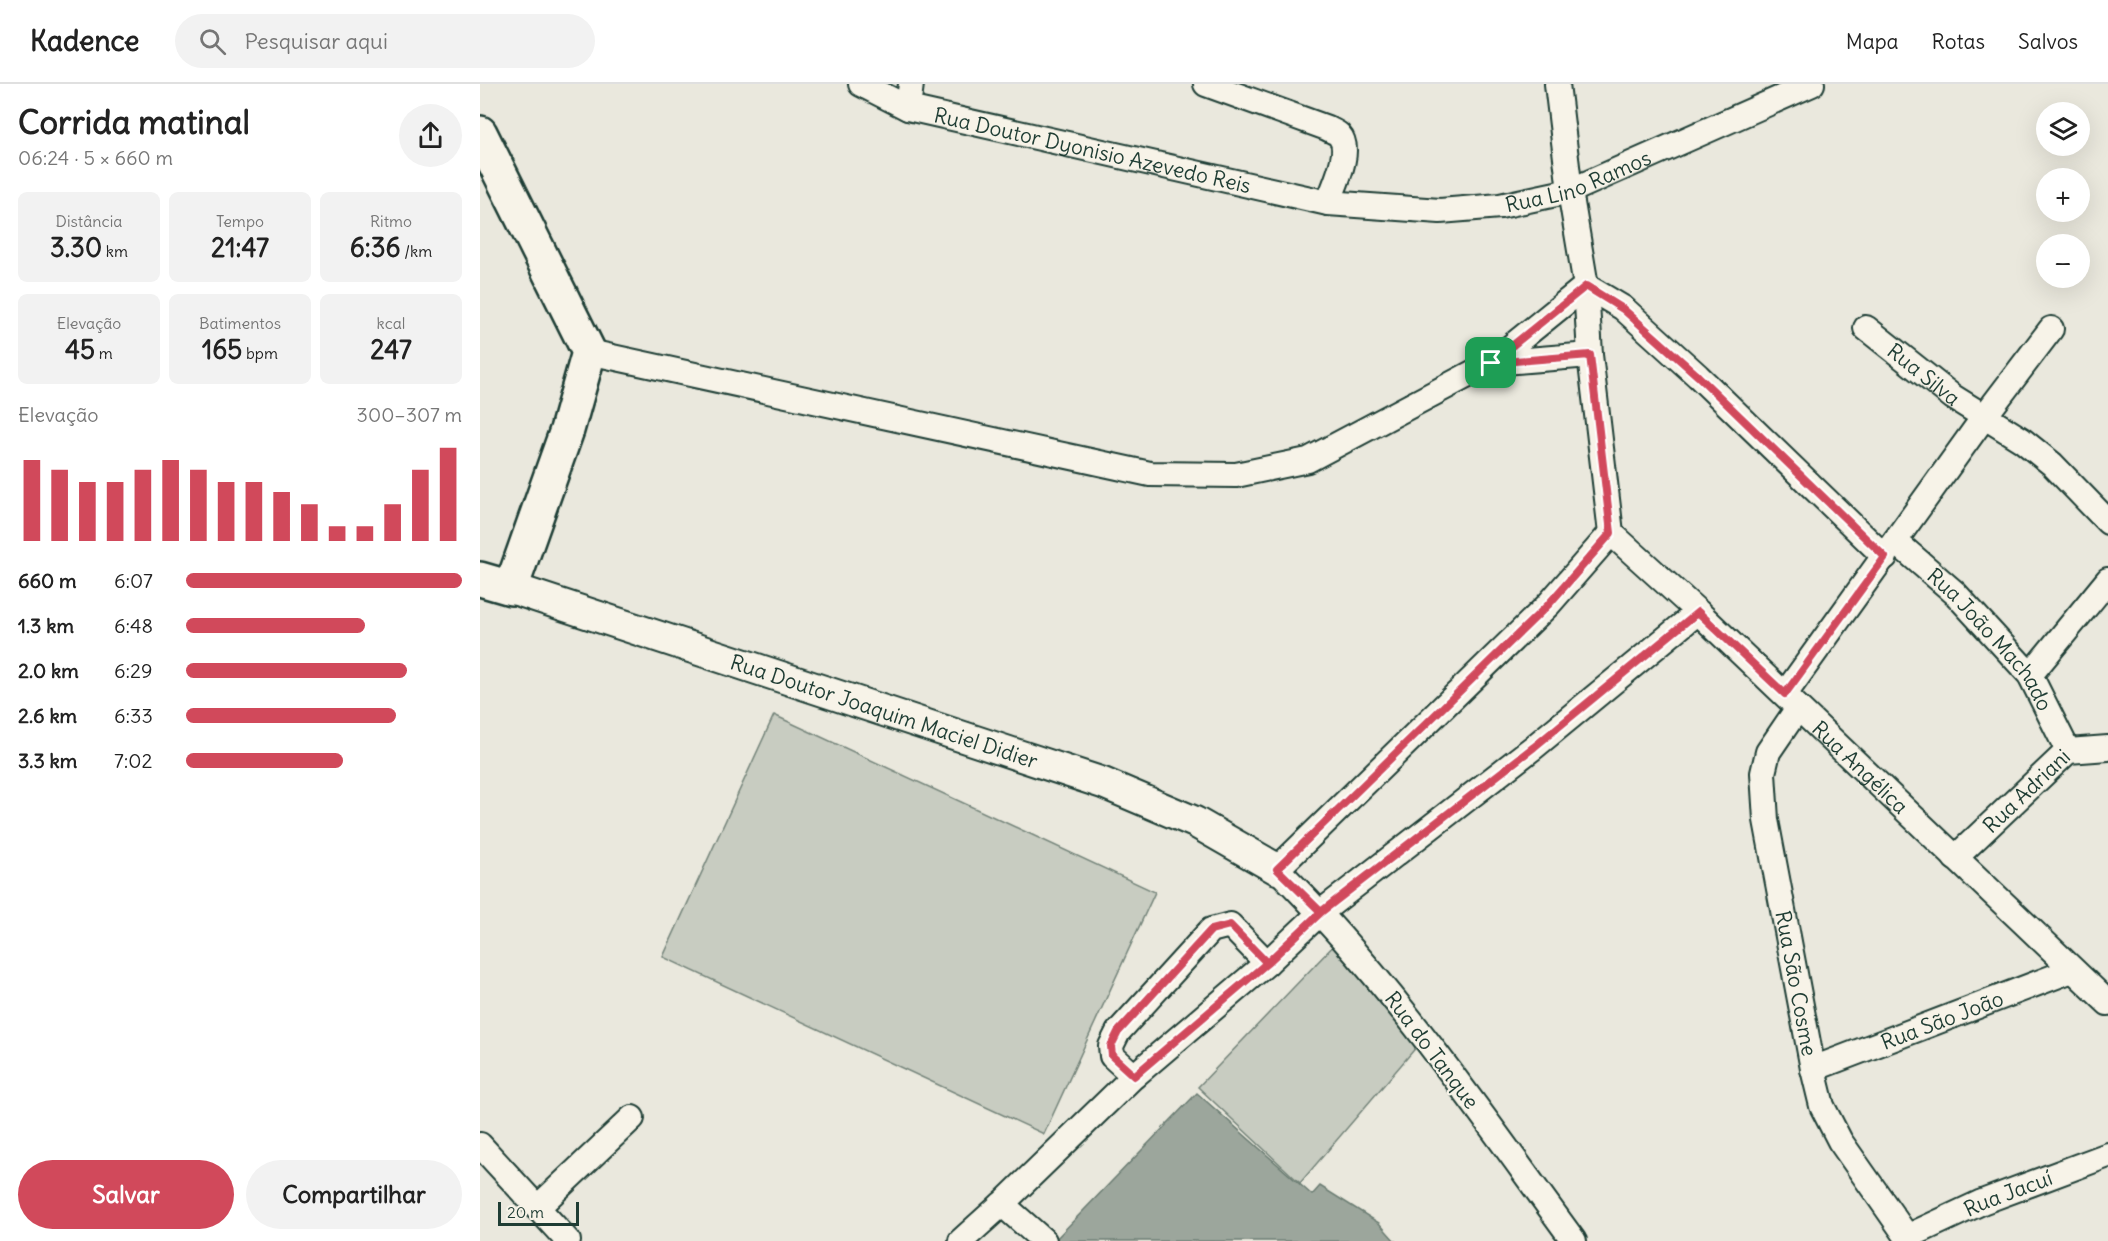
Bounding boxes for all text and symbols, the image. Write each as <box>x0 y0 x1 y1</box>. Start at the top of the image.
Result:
search box <box>175 14 595 68</box>
text: Kadence <box>30 23 139 59</box>
icon: search <box>196 25 229 58</box>
text: Pesquisar aqui <box>244 27 388 55</box>
text: Mapa <box>1846 28 1899 55</box>
text: Rotas <box>1932 28 1985 55</box>
text: Salvos <box>2018 28 2078 55</box>
text: Corrida matinal <box>18 101 250 143</box>
street label: Rua Doutor Dyonisio Azevedo Reis <box>931 101 1254 199</box>
map controls <box>2036 102 2090 288</box>
button: layers <box>2036 102 2090 156</box>
button: share <box>399 104 462 167</box>
street label: Rua Lino Ramos <box>1503 144 1655 218</box>
text: 06:24 · 5 × 660 m <box>18 145 173 170</box>
button: + <box>2036 168 2090 222</box>
text: Distância <box>56 211 122 231</box>
text: Tempo <box>216 211 264 231</box>
text: Ritmo <box>370 211 412 231</box>
text: 3.30 <box>50 231 102 264</box>
text: 21:47 <box>211 231 269 264</box>
text: 6:36 <box>350 231 400 264</box>
button: − <box>2036 234 2090 288</box>
text: km <box>102 241 128 261</box>
text: /km <box>400 241 432 261</box>
text: Elevação <box>57 313 121 333</box>
text: Batimentos <box>199 313 281 333</box>
text: kcal <box>377 313 405 333</box>
text: 45 <box>65 333 95 366</box>
text: 165 <box>202 333 242 366</box>
text: 247 <box>370 333 412 366</box>
pin <box>1465 337 1516 388</box>
street label: Rua Silva <box>1882 337 1966 411</box>
text: m <box>95 343 113 363</box>
text: bpm <box>242 343 278 363</box>
icon: arrive <box>1474 346 1507 379</box>
text: Elevação <box>18 402 99 427</box>
text: 300–307 m <box>357 402 462 427</box>
street label: Rua João Machado <box>1922 562 2059 715</box>
text: 660 m <box>18 568 77 593</box>
text: 6:07 <box>114 568 153 593</box>
text: 1.3 km <box>18 613 74 638</box>
text: 6:48 <box>114 613 153 638</box>
street label: Rua Doutor Joaquim Maciel Didier <box>727 648 1042 774</box>
text: 2.0 km <box>18 658 79 683</box>
text: 6:29 <box>114 658 153 683</box>
text: 2.6 km <box>18 703 77 728</box>
text: 6:33 <box>114 703 153 728</box>
street label: Rua Angélica <box>1807 715 1914 819</box>
street label: Rua Adriani <box>1977 743 2076 838</box>
text: 3.3 km <box>18 748 77 773</box>
text: 7:02 <box>114 748 152 773</box>
street label: Rua São Cosme <box>1770 908 1824 1058</box>
street label: Rua São João <box>1877 984 2007 1055</box>
street label: Rua do Tanque <box>1379 986 1485 1114</box>
button: Salvar <box>18 1160 234 1229</box>
button: Compartilhar <box>246 1160 462 1229</box>
street label: Rua Jacuí <box>1959 1163 2056 1222</box>
scale bar <box>498 1199 579 1226</box>
text: 20 m <box>507 1202 544 1222</box>

